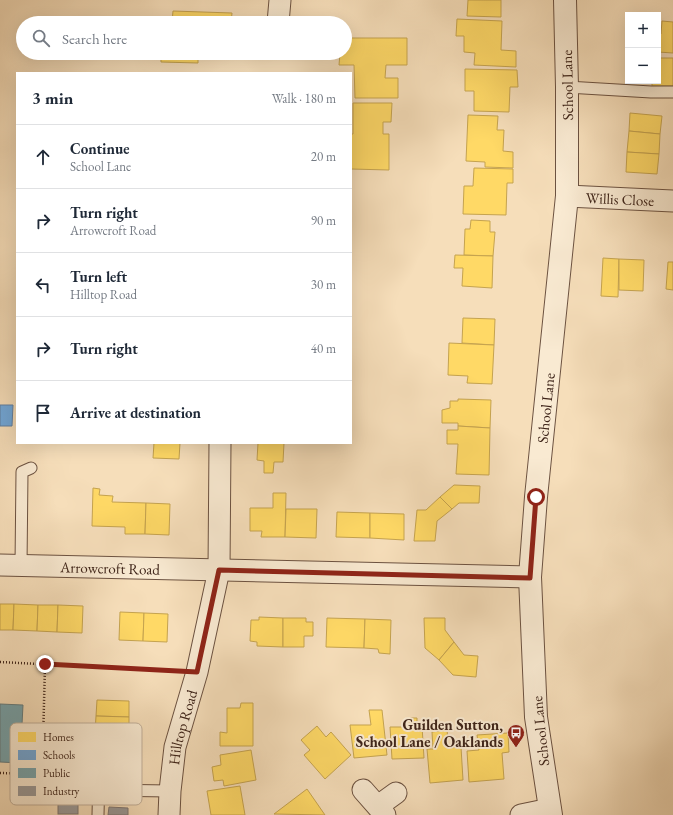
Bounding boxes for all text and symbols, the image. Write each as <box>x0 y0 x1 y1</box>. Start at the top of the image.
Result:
map controls <box>625 12 661 84</box>
button: + <box>625 12 661 48</box>
search box <box>16 16 352 60</box>
icon: search <box>30 27 52 49</box>
text: Search here <box>62 29 127 48</box>
button: − <box>625 48 661 84</box>
street label: School Lane <box>557 49 577 120</box>
text: 3 min <box>32 87 73 109</box>
text: Walk · 180 m <box>272 90 336 107</box>
text: Continue <box>70 139 130 158</box>
icon: ahead <box>32 146 54 168</box>
text: 20 m <box>311 148 336 165</box>
text: School Lane <box>70 158 131 175</box>
street label: Willis Close <box>585 187 655 210</box>
text: Turn right <box>70 203 138 222</box>
icon: right <box>32 210 54 232</box>
text: 90 m <box>311 212 336 229</box>
text: Arrowcroft Road <box>70 222 156 239</box>
text: Turn left <box>70 267 127 286</box>
icon: left <box>32 274 54 296</box>
text: 30 m <box>311 276 336 293</box>
text: Hilltop Road <box>70 286 137 303</box>
icon: right <box>32 338 54 360</box>
text: Turn right <box>70 339 138 358</box>
text: 40 m <box>311 340 336 357</box>
street label: School Lane <box>532 372 558 444</box>
icon: arrive <box>32 402 54 424</box>
text: Arrive at destination <box>70 403 201 422</box>
route start <box>527 488 545 506</box>
street label: Arrowcroft Road <box>59 557 160 578</box>
route end <box>36 655 54 673</box>
street label: Hilltop Road <box>164 687 201 766</box>
street label: School Lane <box>527 695 553 767</box>
place label: Guilden Sutton, School Lane / Oaklands <box>356 715 503 751</box>
legend <box>10 723 142 805</box>
bus stop icon: Guilden Sutton, School Lane / Oaklands <box>506 723 526 748</box>
text: Homes <box>43 730 74 744</box>
text: Schools <box>43 748 76 762</box>
text: Public <box>43 766 71 780</box>
text: Industry <box>43 784 80 798</box>

